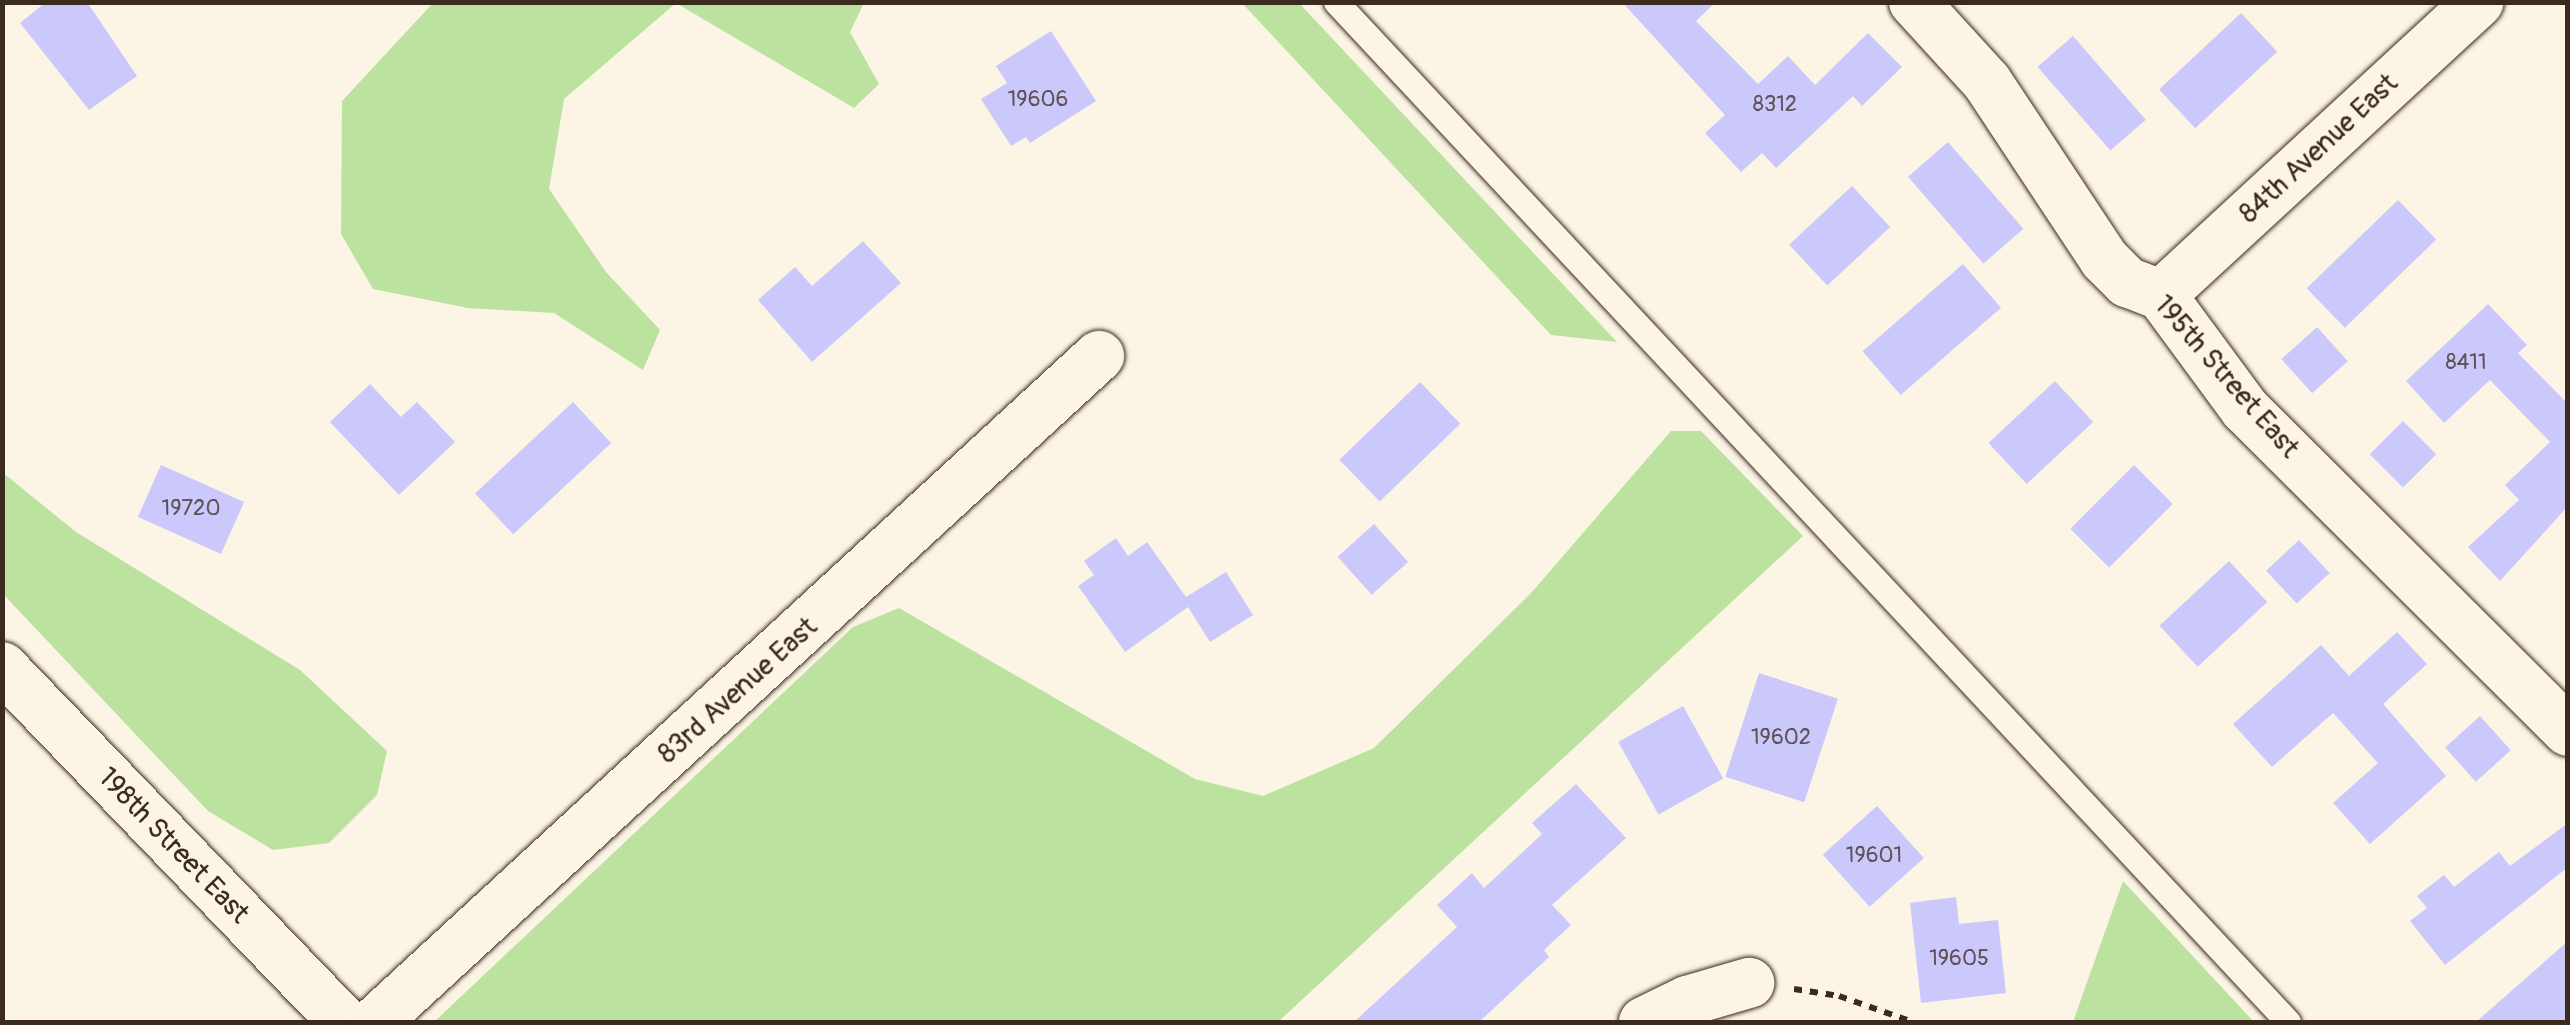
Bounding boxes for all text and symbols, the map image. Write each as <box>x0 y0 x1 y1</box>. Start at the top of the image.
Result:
street label: 84th Avenue East <box>2233 67 2405 231</box>
house number: 19606 <box>1008 87 1068 113</box>
house number: 8312 <box>1753 92 1797 118</box>
street label: 195th Street East <box>2146 289 2306 465</box>
house number: 8411 <box>2445 350 2487 376</box>
house number: 19720 <box>162 496 220 522</box>
street label: 83rd Avenue East <box>652 611 824 771</box>
house number: 19602 <box>1751 725 1811 751</box>
street label: 198th Street East <box>90 761 256 931</box>
house number: 19601 <box>1846 843 1902 869</box>
house number: 19605 <box>1929 946 1989 972</box>

